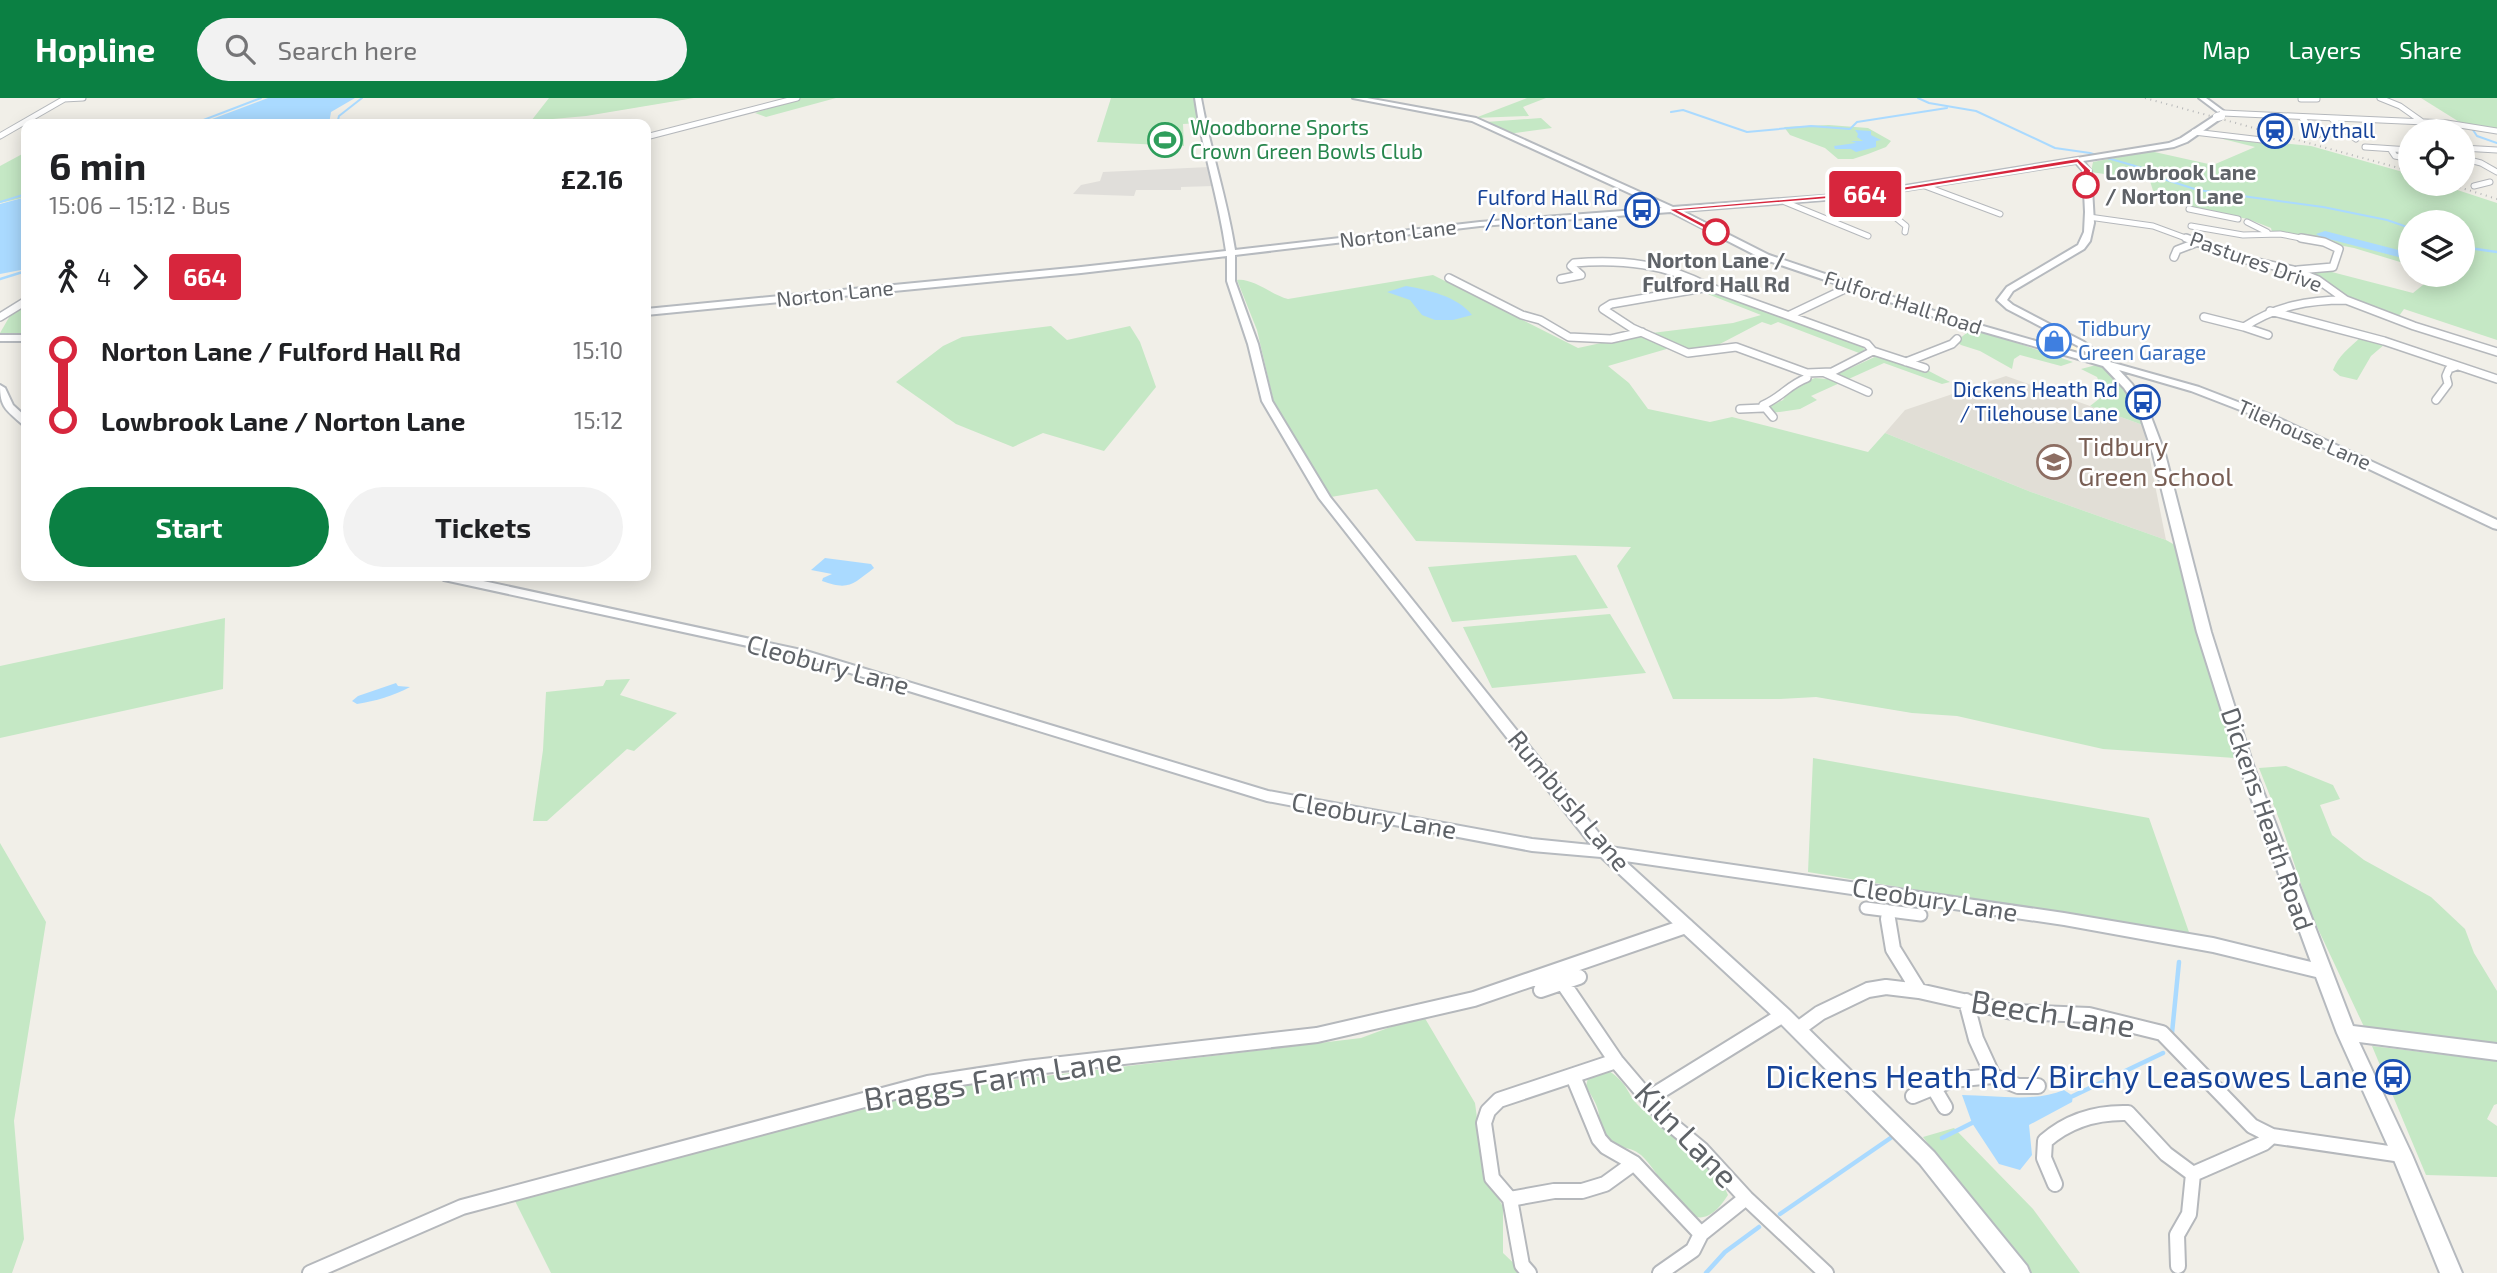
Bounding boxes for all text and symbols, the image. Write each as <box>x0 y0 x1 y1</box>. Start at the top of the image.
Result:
search box <box>197 18 687 81</box>
text: Hopline <box>35 29 155 69</box>
icon: search <box>221 30 259 68</box>
text: Search here <box>277 34 417 65</box>
text: Map <box>2202 35 2250 64</box>
text: Layers <box>2288 35 2361 64</box>
text: Share <box>2399 35 2462 64</box>
station icon: Wythall <box>2256 112 2294 150</box>
place label: Woodborne Sports Crown Green Bowls Club <box>1190 114 1423 163</box>
place label: Wythall <box>2300 117 2376 142</box>
map controls <box>2398 119 2475 287</box>
button: locate <box>2398 119 2475 196</box>
sports icon: Woodborne Sports Crown Green Bowls Club <box>1146 121 1184 159</box>
text: 6 min <box>49 142 146 188</box>
place label: Lowbrook Lane / Norton Lane <box>2105 159 2256 208</box>
text: £2.16 <box>561 163 623 194</box>
line badge: 664 <box>1825 171 1905 217</box>
marker: Lowbrook Lane / Norton Lane <box>2073 172 2099 198</box>
text: 664 <box>1843 179 1887 208</box>
place label: Fulford Hall Rd / Norton Lane <box>1477 184 1618 233</box>
text: 15:06 – 15:12 · Bus <box>49 191 231 219</box>
bus stop icon: Fulford Hall Rd / Norton Lane <box>1623 191 1661 229</box>
button: layers <box>2398 210 2475 287</box>
street label: Norton Lane <box>1338 213 1458 252</box>
marker: Norton Lane / Fulford Hall Rd <box>1703 219 1729 245</box>
street label: Pastures Drive <box>2187 225 2326 296</box>
place label: Norton Lane / Fulford Hall Rd <box>1642 247 1790 296</box>
icon: walk <box>49 258 87 296</box>
icon: forward <box>121 258 159 296</box>
text: 664 <box>183 262 227 291</box>
text: 4 <box>97 263 111 291</box>
street label: Fulford Hall Road <box>1821 264 1985 339</box>
street label: Norton Lane <box>775 274 895 311</box>
place label: Tidbury Green Garage <box>2078 315 2206 364</box>
shop icon: Tidbury Green Garage <box>2035 322 2073 360</box>
text: Norton Lane / Fulford Hall Rd <box>101 335 461 366</box>
text: 15:10 <box>573 336 623 364</box>
place label: Dickens Heath Rd / Tilehouse Lane <box>1953 376 2118 425</box>
bus stop icon: Dickens Heath Rd / Tilehouse Lane <box>2124 383 2162 421</box>
street label: Tilehouse Lane <box>2234 393 2375 474</box>
text: Lowbrook Lane / Norton Lane <box>101 405 465 436</box>
text: 15:12 <box>574 406 623 434</box>
place label: Tidbury Green School <box>2078 430 2233 491</box>
school or university icon: Tidbury Green School <box>2035 443 2073 481</box>
button: Start <box>49 487 329 567</box>
button: Tickets <box>343 487 623 567</box>
street label: Cleobury Lane <box>744 627 913 700</box>
street label: Dickens Heath Road <box>2216 703 2321 934</box>
street label: Rumbush Lane <box>1502 723 1638 877</box>
street label: Cleobury Lane <box>1289 785 1459 844</box>
street label: Cleobury Lane <box>1850 870 2020 927</box>
street label: Beech Lane <box>1969 980 2138 1044</box>
street label: Braggs Farm Lane <box>861 1039 1125 1117</box>
place label: Dickens Heath Rd / Birchy Leasowes Lane <box>1765 1056 2368 1094</box>
bus stop icon: Dickens Heath Rd / Birchy Leasowes Lane <box>2374 1058 2412 1096</box>
street label: Kiln Lane <box>1628 1073 1747 1194</box>

